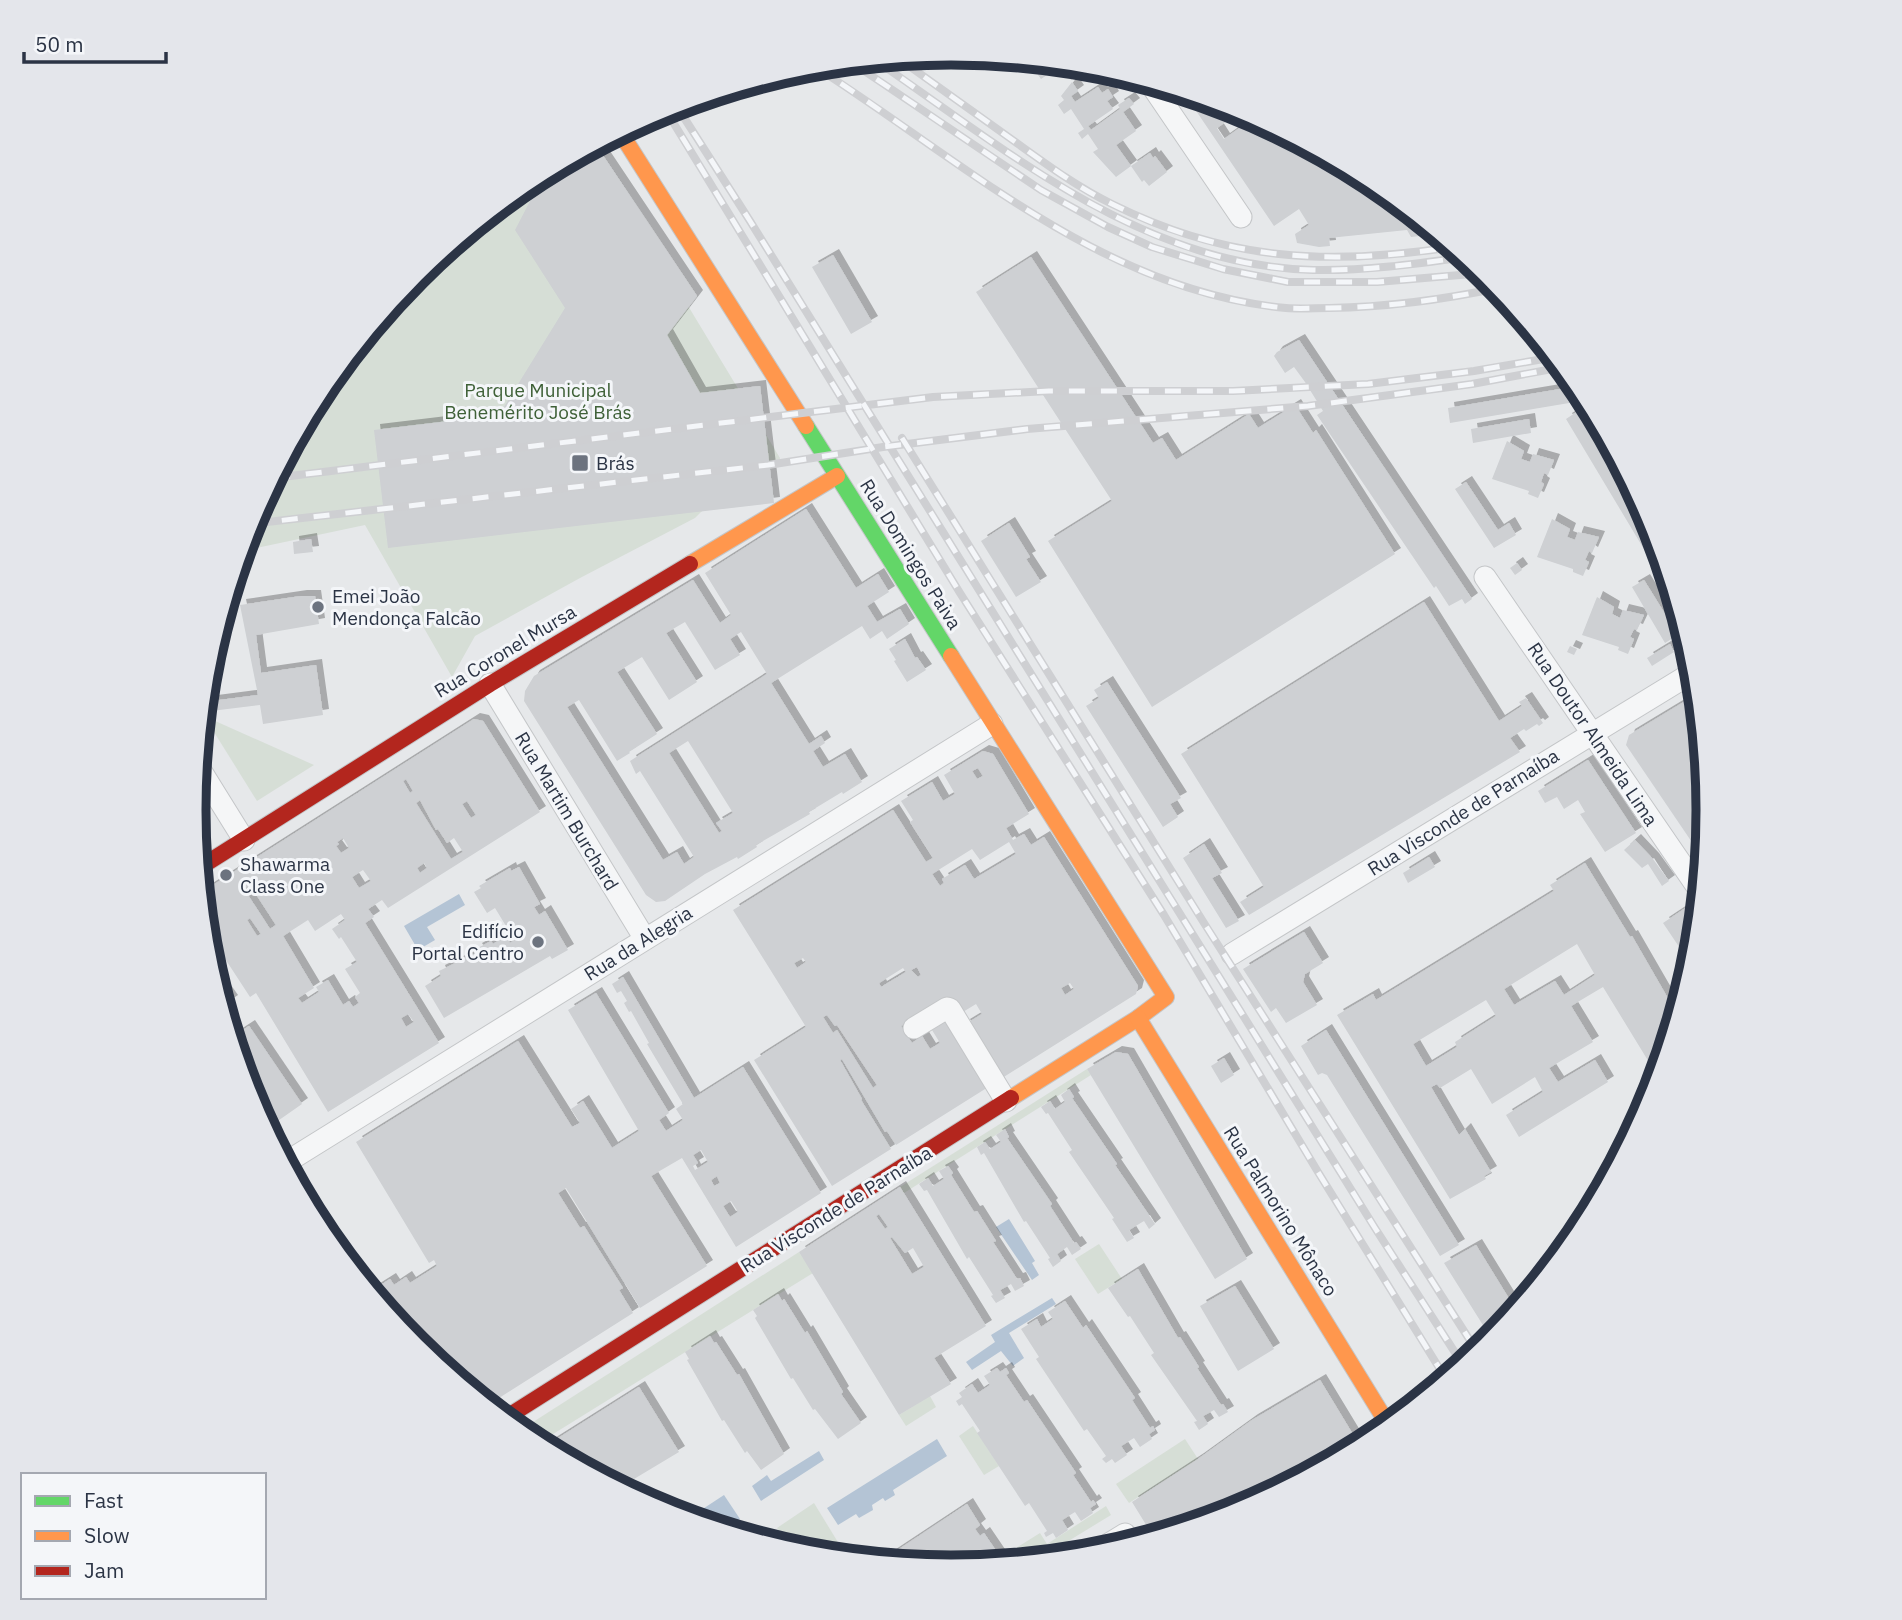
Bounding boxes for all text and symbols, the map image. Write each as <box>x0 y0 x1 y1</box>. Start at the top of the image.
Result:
scale bar <box>24 21 166 65</box>
text: 50 m <box>35 30 84 58</box>
park label: Parque Municipal Benemérito José Brás <box>444 378 632 424</box>
place label: Brás <box>596 451 635 475</box>
marker: Brás <box>570 453 590 473</box>
street label: Rua Domingos Paiva <box>855 474 967 634</box>
place label: Emei João Mendonça Falcão <box>332 584 481 630</box>
marker: Emei João Mendonça Falcão <box>310 599 326 615</box>
street label: Rua Coronel Mursa <box>430 599 580 703</box>
street label: Rua Doutor Almeida Lima <box>1523 638 1663 830</box>
street label: Rua Martim Burchard <box>510 727 624 895</box>
street label: Rua Visconde de Parnaíba <box>1363 743 1563 881</box>
place label: Shawarma Class One <box>240 852 330 898</box>
marker: Shawarma Class One <box>218 867 234 883</box>
street label: Rua da Alegria <box>580 900 696 986</box>
place label: Edifício Portal Centro <box>412 919 524 965</box>
marker: Edifício Portal Centro <box>530 934 546 950</box>
street label: Rua Palmorino Mônaco <box>1219 1121 1343 1301</box>
street label: Rua Visconde de Parnaíba <box>736 1140 936 1278</box>
legend <box>21 1473 266 1599</box>
text: Fast <box>84 1486 124 1514</box>
text: Slow <box>84 1521 130 1549</box>
text: Jam <box>84 1556 124 1584</box>

